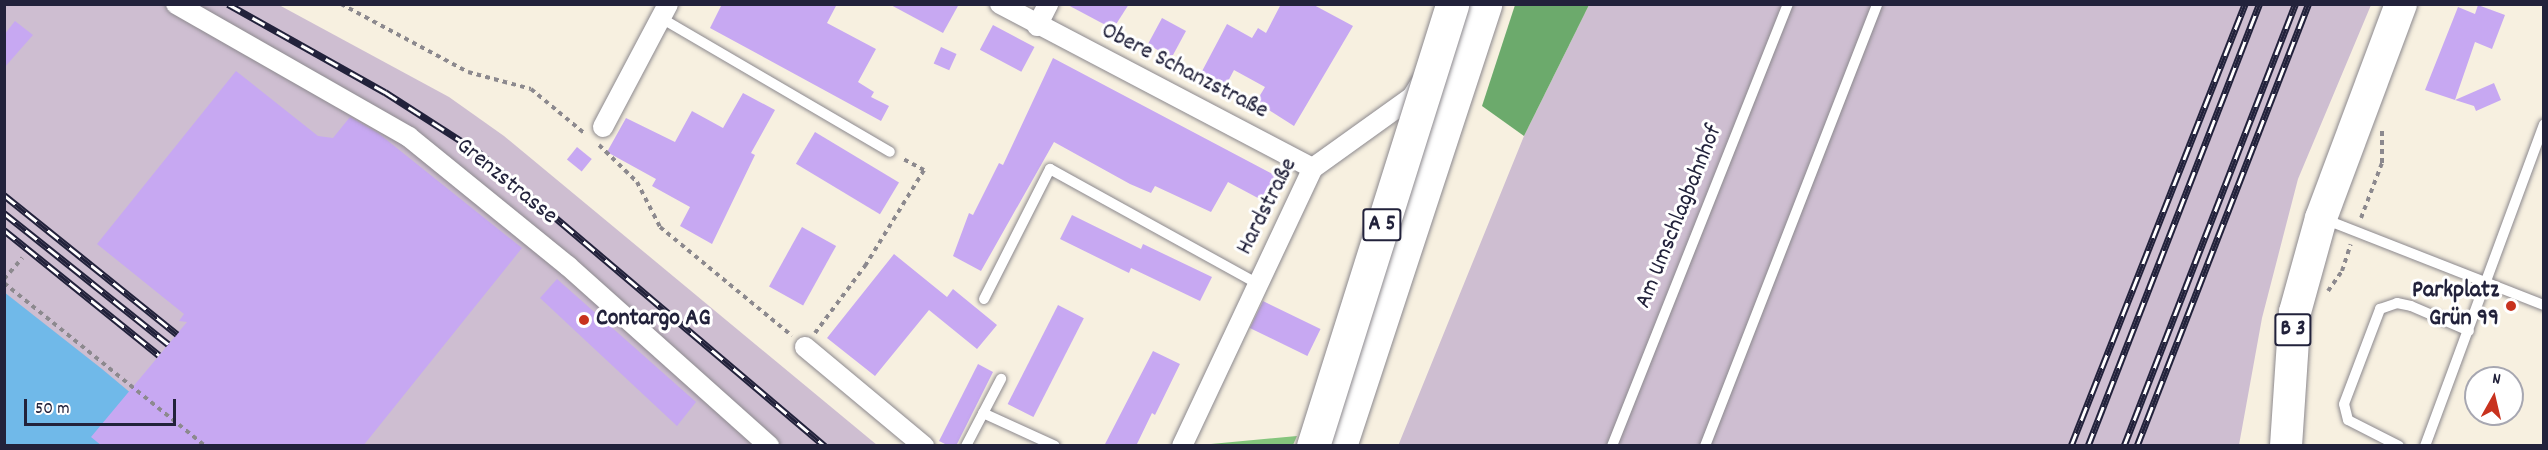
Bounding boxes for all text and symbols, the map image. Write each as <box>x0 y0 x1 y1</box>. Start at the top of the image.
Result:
street label: Obere Schanzstraße <box>1096 18 1272 126</box>
street label: Am Umschlagbahnhof <box>1630 121 1730 313</box>
street label: Grenzstrasse <box>450 133 562 231</box>
street label: Hardstraße <box>1231 154 1305 260</box>
road number: A 5 <box>1361 206 1403 244</box>
place label: Parkplatz Grün 99 <box>2412 278 2499 334</box>
marker: Parkplatz Grün 99 <box>2504 299 2518 313</box>
place label: Contargo AG <box>596 306 711 334</box>
road number: B 3 <box>2274 311 2312 349</box>
marker: Contargo AG <box>577 313 591 327</box>
north arrow <box>2464 366 2524 426</box>
text: N <box>2491 368 2502 392</box>
scale bar <box>27 387 178 425</box>
text: 50 m <box>35 397 70 422</box>

